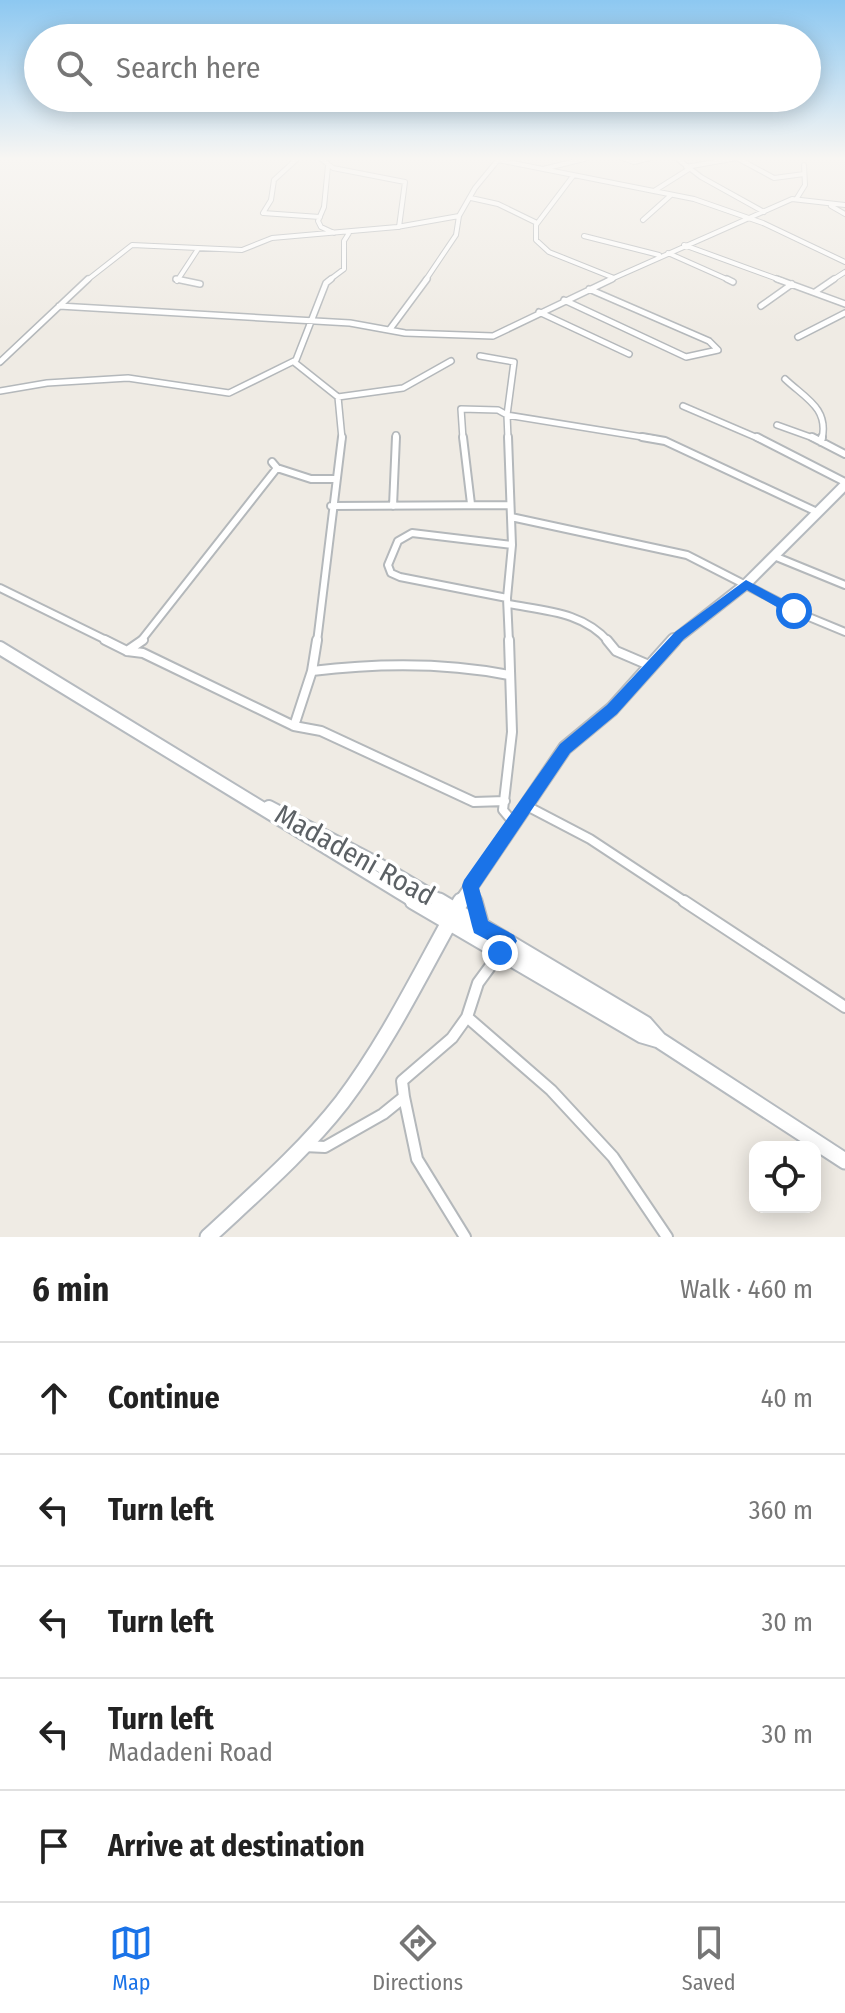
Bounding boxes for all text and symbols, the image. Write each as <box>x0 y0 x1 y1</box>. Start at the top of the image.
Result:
search box <box>24 24 821 112</box>
icon: search <box>52 46 96 90</box>
text: Search here <box>116 50 261 86</box>
route start <box>776 593 812 629</box>
street label: Madadeni Road <box>269 798 441 912</box>
route end <box>482 935 518 971</box>
map controls <box>749 1141 821 1213</box>
button: locate <box>749 1141 821 1213</box>
text: 6 min <box>32 1269 109 1310</box>
text: Walk · 460 m <box>680 1274 813 1305</box>
icon: ahead <box>32 1376 76 1420</box>
text: Continue <box>108 1380 220 1416</box>
text: 40 m <box>761 1383 813 1414</box>
icon: left <box>32 1488 76 1532</box>
text: Turn left <box>108 1492 214 1528</box>
text: 360 m <box>749 1495 813 1526</box>
icon: left <box>32 1600 76 1644</box>
text: Turn left <box>108 1604 214 1640</box>
text: 30 m <box>762 1607 813 1638</box>
text: Turn left <box>108 1701 214 1737</box>
icon: left <box>32 1712 76 1756</box>
text: 30 m <box>762 1719 813 1750</box>
text: Madadeni Road <box>108 1737 273 1768</box>
icon: arrive <box>32 1824 76 1868</box>
text: Arrive at destination <box>108 1828 365 1864</box>
tab: Map <box>109 1921 153 1996</box>
tab: Directions <box>372 1921 463 1996</box>
tab: Saved <box>682 1921 736 1996</box>

